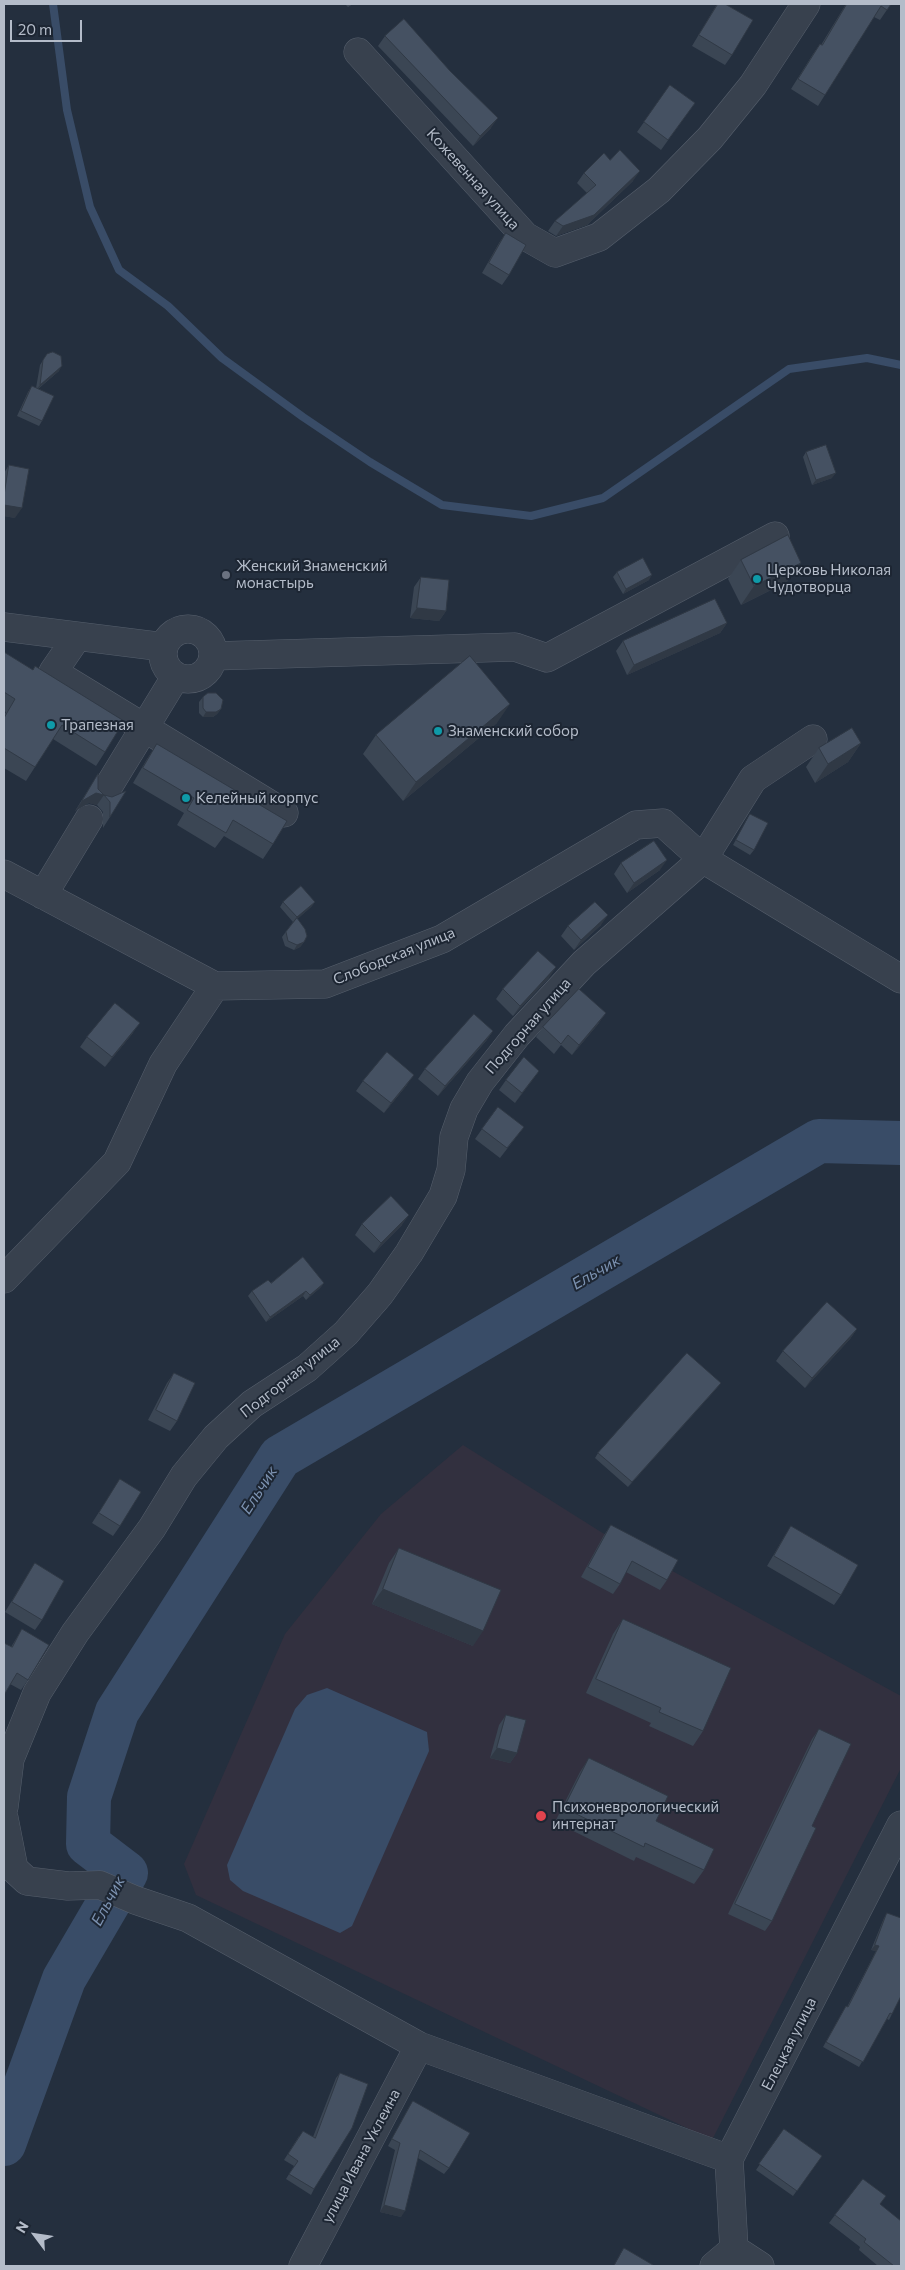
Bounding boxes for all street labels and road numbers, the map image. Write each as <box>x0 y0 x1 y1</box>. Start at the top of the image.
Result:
street label: Кожевенная улица <box>423 125 523 233</box>
street label: Слободская улица <box>331 923 457 989</box>
street label: Подгорная улица <box>481 974 575 1078</box>
street label: Подгорная улица <box>237 1333 343 1421</box>
street label: Елецкая улица <box>758 1995 820 2093</box>
street label: улица Ивана Уклеина <box>318 2086 404 2226</box>

